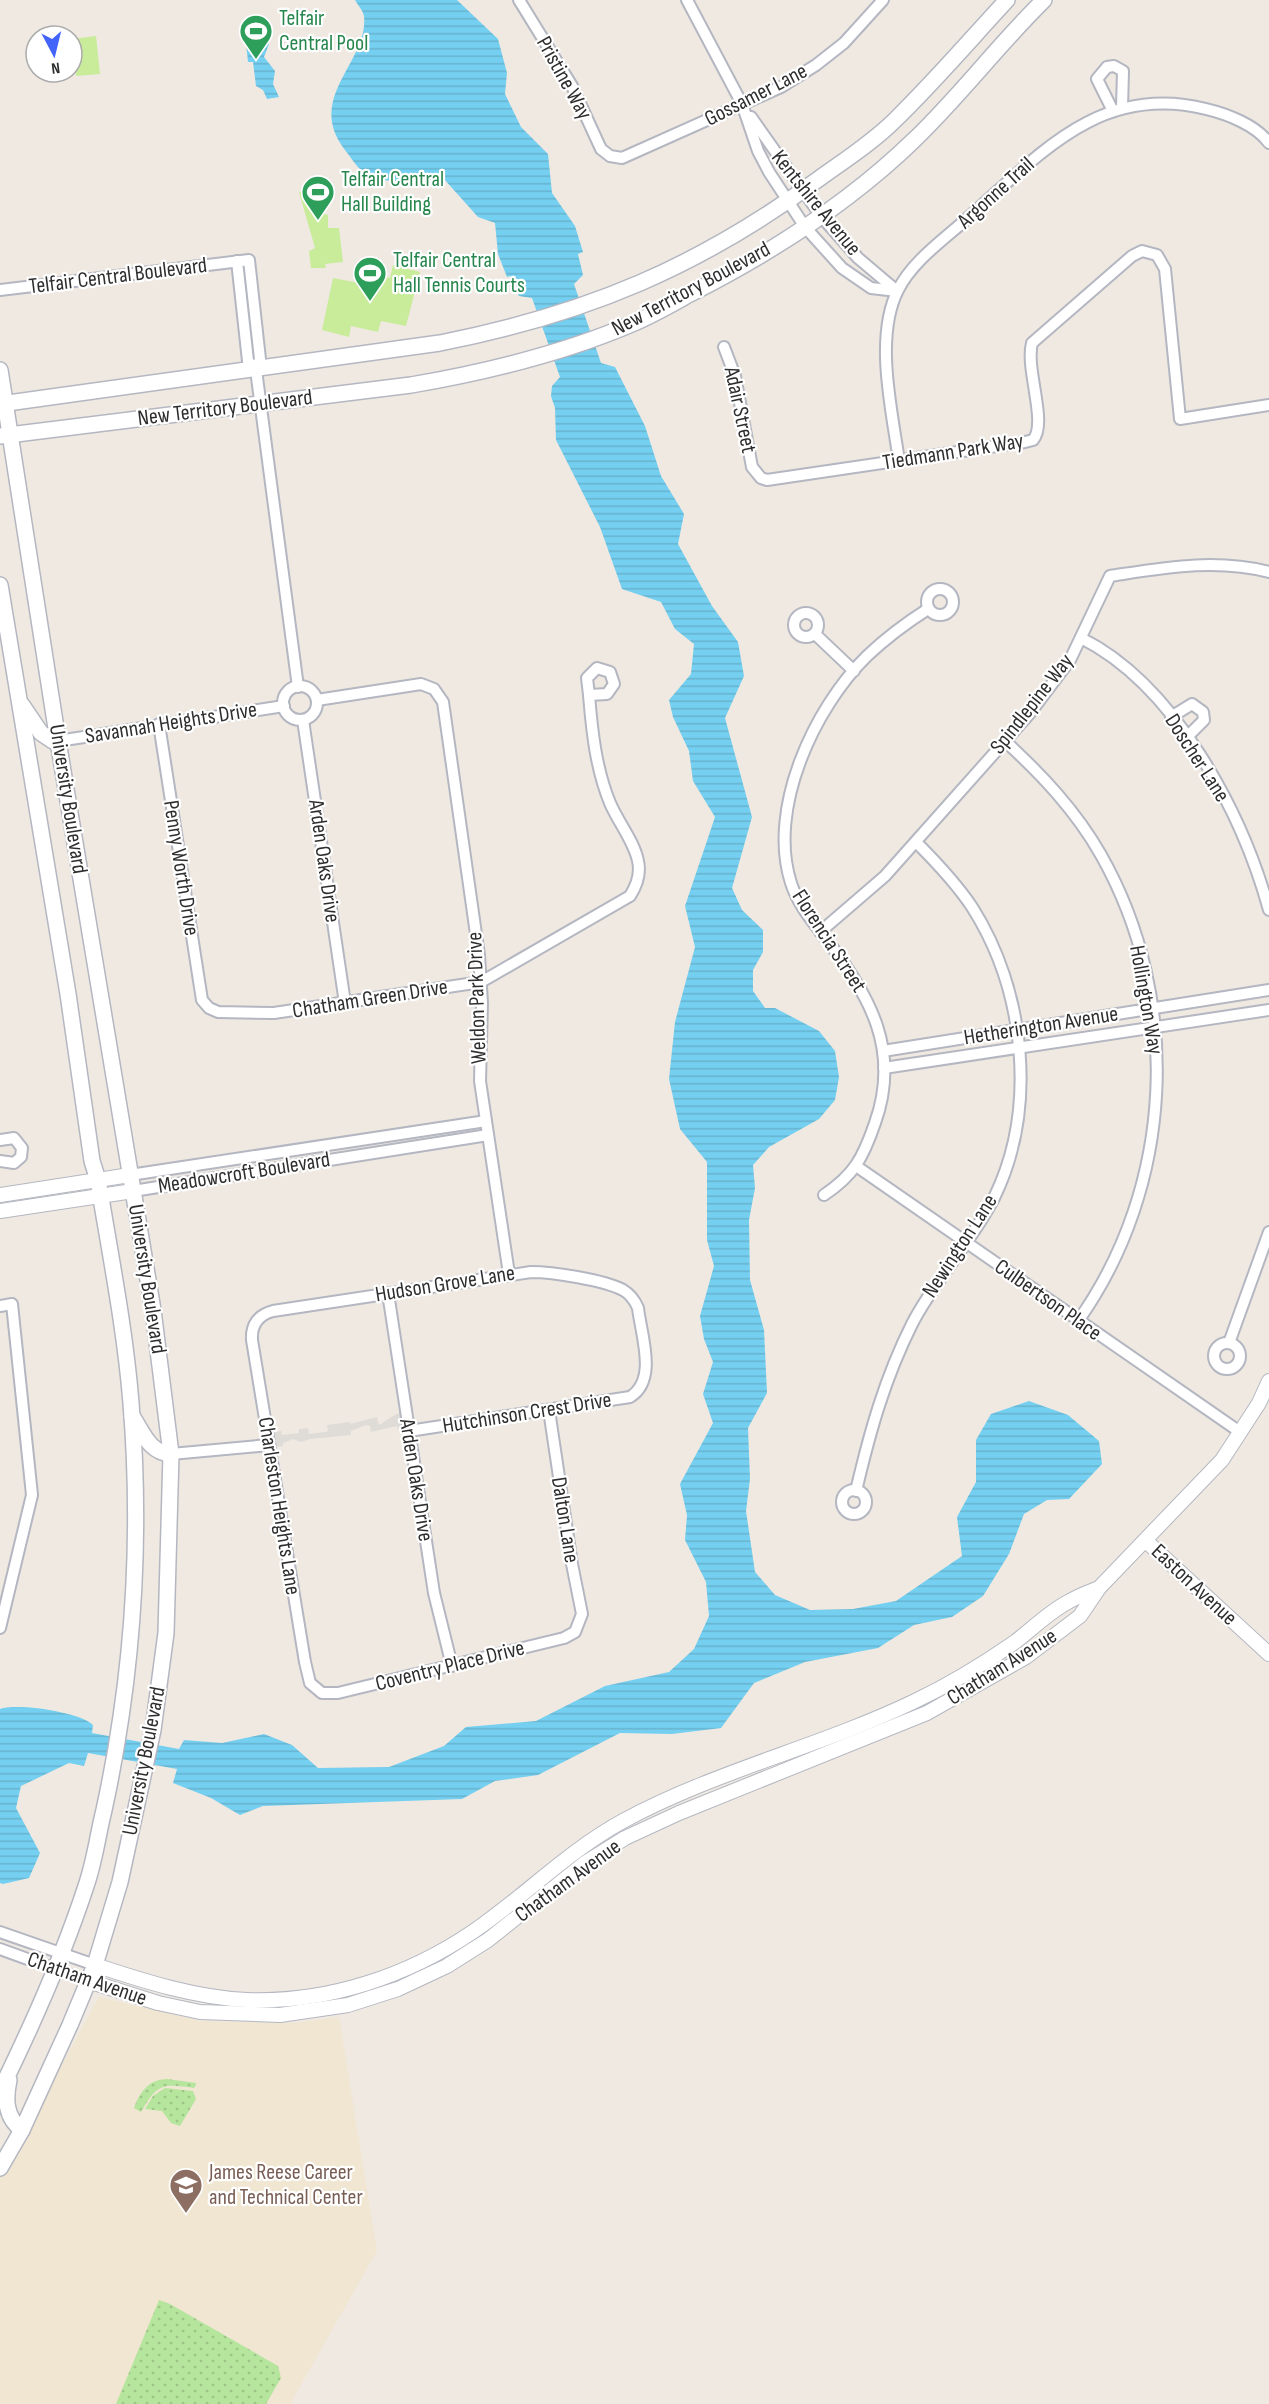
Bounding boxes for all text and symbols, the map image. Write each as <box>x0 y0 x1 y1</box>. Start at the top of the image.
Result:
place label: Telfair Central Pool <box>279 5 368 57</box>
sports icon: Telfair Central Pool <box>238 13 274 60</box>
north arrow <box>24 24 84 84</box>
street label: Pristine Way <box>530 32 598 125</box>
text: N <box>50 57 61 77</box>
street label: Gossamer Lane <box>700 58 812 132</box>
street label: Kentshire Avenue <box>765 145 867 261</box>
street label: Argonne Trail <box>951 151 1040 235</box>
place label: Telfair Central Hall Building <box>341 166 444 218</box>
sports icon: Telfair Central Hall Building <box>300 174 336 221</box>
street label: New Territory Boulevard <box>607 236 775 342</box>
place label: Telfair Central Hall Tennis Courts <box>393 247 525 299</box>
street label: Telfair Central Boulevard <box>27 252 209 300</box>
sports icon: Telfair Central Hall Tennis Courts <box>352 255 388 302</box>
street label: Adair Street <box>718 364 762 456</box>
street label: New Territory Boulevard <box>136 384 314 432</box>
street label: Tiedmann Park Way <box>881 427 1026 476</box>
street label: Spindlepine Way <box>985 648 1080 759</box>
street label: Savannah Heights Drive <box>83 696 259 750</box>
street label: Doscher Lane <box>1159 709 1235 807</box>
street label: University Boulevard <box>43 722 93 876</box>
street label: Arden Oaks Drive <box>302 797 346 924</box>
street label: Penny Worth Drive <box>157 798 205 938</box>
street label: Florencia Street <box>786 885 872 998</box>
street label: Weldon Park Drive <box>461 931 493 1065</box>
street label: Hollington Way <box>1123 943 1169 1057</box>
street label: Chatham Green Drive <box>290 973 450 1025</box>
street label: Hetherington Avenue <box>962 1000 1120 1052</box>
street label: Meadowcroft Boulevard <box>156 1146 332 1200</box>
street label: Newington Lane <box>917 1189 1003 1303</box>
street label: University Boulevard <box>122 1202 172 1356</box>
street label: Culbertson Place <box>989 1253 1107 1347</box>
street label: Hudson Grove Lane <box>373 1260 517 1308</box>
street label: Hutchinson Crest Drive <box>441 1386 613 1440</box>
street label: Charleston Heights Lane <box>252 1415 306 1597</box>
street label: Arden Oaks Drive <box>393 1416 439 1543</box>
street label: Dalton Lane <box>545 1475 585 1565</box>
street label: Easton Avenue <box>1145 1538 1243 1632</box>
street label: Chatham Avenue <box>942 1623 1062 1711</box>
street label: Coventry Place Drive <box>373 1634 527 1698</box>
street label: University Boulevard <box>116 1684 172 1838</box>
street label: Chatham Avenue <box>510 1833 626 1929</box>
street label: Chatham Avenue <box>24 1946 150 2012</box>
place label: James Reese Career and Technical Center <box>208 2159 363 2211</box>
school or university icon: James Reese Career and Technical Center <box>168 2167 204 2214</box>

